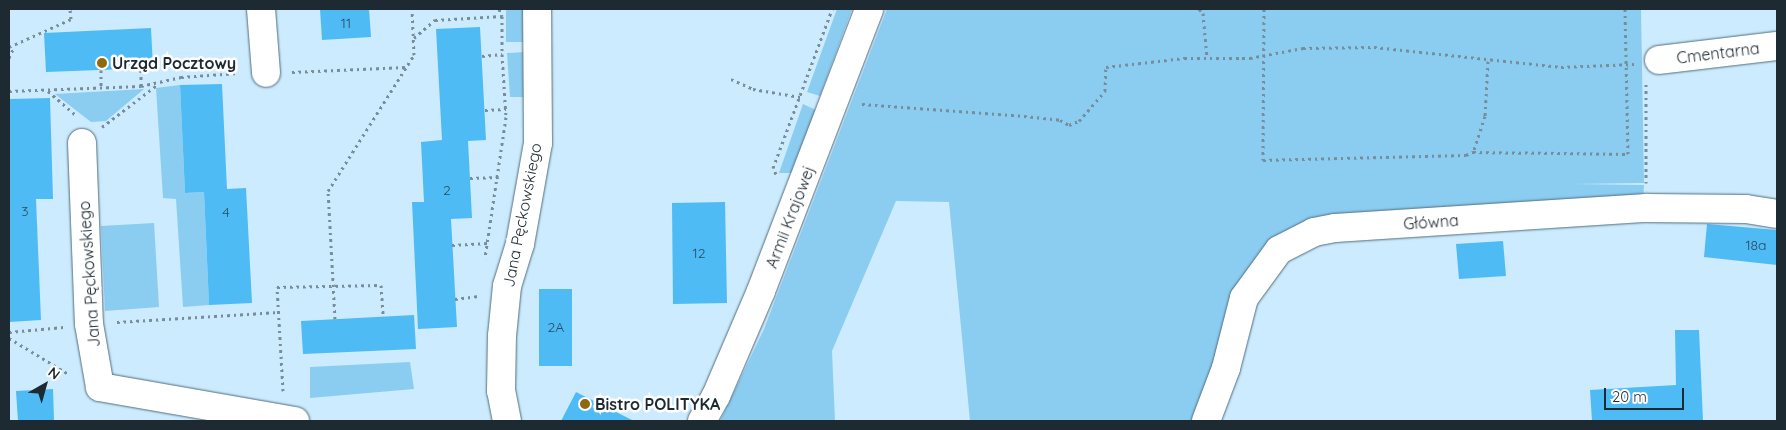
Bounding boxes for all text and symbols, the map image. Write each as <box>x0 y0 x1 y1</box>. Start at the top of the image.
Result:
house number: 11 <box>341 15 351 31</box>
street label: Cmentarna <box>1675 38 1761 68</box>
place label: Urząd Pocztowy <box>112 53 236 73</box>
marker: Urząd Pocztowy <box>96 57 108 69</box>
street label: Jana Pęckowskiego <box>499 141 545 289</box>
street label: Armii Krajowej <box>762 163 818 271</box>
house number: 2 <box>443 182 451 198</box>
street label: Jana Pęckowskiego <box>74 200 104 348</box>
house number: 3 <box>21 203 29 219</box>
house number: 4 <box>222 204 230 220</box>
street label: Główna <box>1403 210 1459 234</box>
house number: 18a <box>1745 237 1767 253</box>
house number: 12 <box>693 245 705 261</box>
house number: 2A <box>548 319 564 335</box>
north arrow <box>20 360 70 410</box>
text: N <box>45 363 64 383</box>
scale bar <box>1606 378 1686 410</box>
text: 20 m <box>1612 387 1647 406</box>
place label: Bistro POLITYKA <box>595 394 720 414</box>
marker: Bistro POLITYKA <box>579 398 591 410</box>

